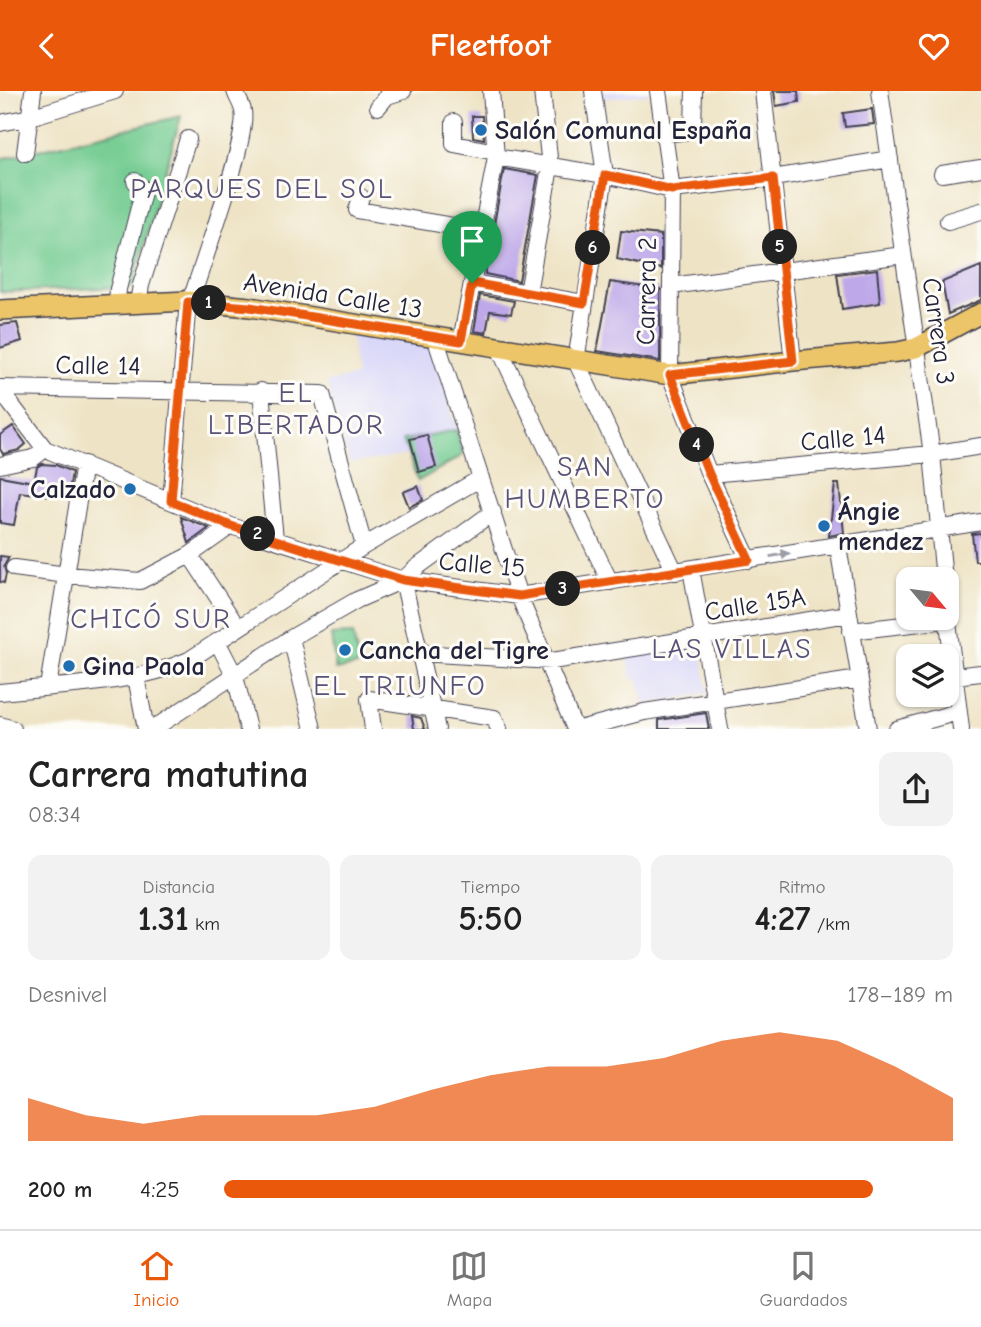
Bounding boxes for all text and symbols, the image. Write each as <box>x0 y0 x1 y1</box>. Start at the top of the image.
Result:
icon: back <box>28 27 66 65</box>
text: Fleetfoot <box>430 27 551 64</box>
icon: heart <box>915 27 953 65</box>
place label: Salón Comunal España <box>495 116 752 146</box>
marker: Salón Comunal España <box>473 122 489 138</box>
district label: PARQUES DEL SOL <box>130 173 394 205</box>
pin <box>442 211 502 283</box>
icon: arrive <box>453 222 491 260</box>
pin: 5 <box>762 229 798 265</box>
pin: 6 <box>576 231 610 265</box>
text: 5 <box>774 235 785 257</box>
text: 6 <box>588 236 597 258</box>
street label: Carrera 2 <box>631 237 663 345</box>
street label: Avenida Calle 13 <box>241 267 424 325</box>
street label: Carrera 3 <box>916 276 960 387</box>
pin: 1 <box>192 285 227 321</box>
text: 1 <box>205 291 212 313</box>
street label: Calle 14 <box>55 350 141 382</box>
district label: EL LIBERTADOR <box>208 377 384 441</box>
street label: Calle 14 <box>799 420 887 458</box>
pin: 4 <box>680 427 714 463</box>
text: 4 <box>692 433 701 455</box>
district label: SAN HUMBERTO <box>504 451 666 515</box>
place label: Calzado <box>30 475 116 505</box>
marker: Calzado <box>122 481 138 497</box>
place label: Ángie mendez <box>838 496 923 557</box>
pin: 2 <box>240 517 276 551</box>
marker: Ángie mendez <box>816 518 832 534</box>
text: 2 <box>253 522 262 544</box>
street label: Calle 15 <box>437 546 526 584</box>
one-way arrow <box>769 549 791 560</box>
north arrow <box>896 567 959 630</box>
map controls <box>896 567 959 707</box>
pin: 3 <box>546 571 580 607</box>
text: 3 <box>558 577 567 599</box>
street label: Calle 15A <box>702 582 808 628</box>
district label: CHICÓ SUR <box>70 602 232 635</box>
district label: LAS VILLAS <box>652 633 812 665</box>
place label: Cancha del Tigre <box>359 636 549 666</box>
marker: Cancha del Tigre <box>337 642 353 658</box>
button: layers <box>896 644 959 707</box>
place label: Gina Paola <box>83 652 205 682</box>
marker: Gina Paola <box>61 658 77 674</box>
district label: EL TRIUNFO <box>313 670 487 702</box>
button: share <box>879 752 953 826</box>
text: Carrera matutina <box>28 753 309 797</box>
text: 08:34 <box>28 801 81 828</box>
text: Distancia <box>143 876 215 898</box>
text: Tiempo <box>461 876 520 898</box>
text: Ritmo <box>779 876 826 898</box>
text: 1.31 <box>138 898 189 939</box>
text: 5:50 <box>458 898 523 939</box>
text: 4:27 <box>754 898 811 939</box>
text: km <box>189 913 220 935</box>
text: /km <box>811 913 850 935</box>
text: Desnivel <box>28 981 107 1008</box>
text: 178–189 m <box>848 981 953 1008</box>
text: 200 m <box>28 1176 92 1203</box>
text: 4:25 <box>140 1176 180 1203</box>
tab: Inicio <box>134 1247 179 1311</box>
tab: Mapa <box>447 1247 492 1311</box>
tab: Guardados <box>760 1247 847 1311</box>

